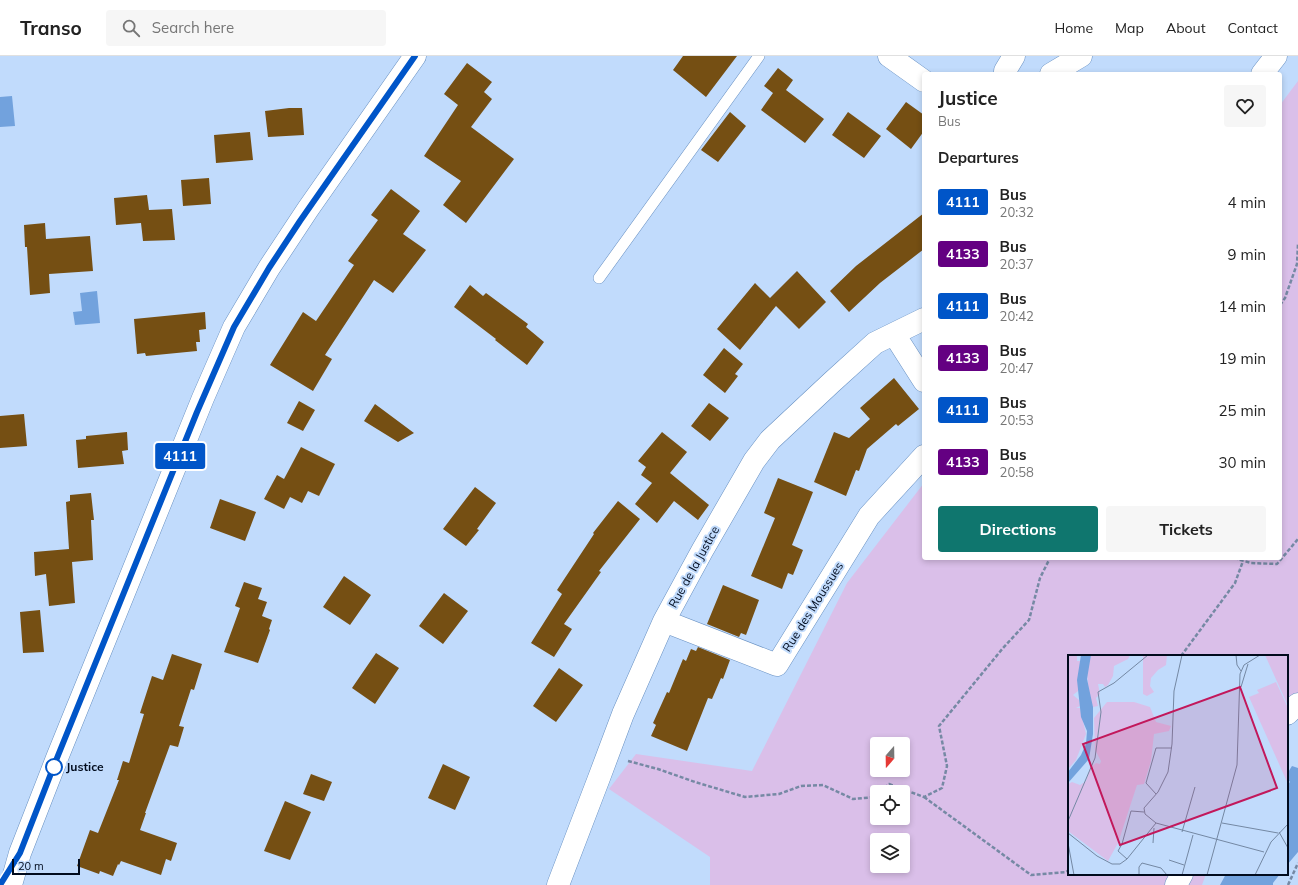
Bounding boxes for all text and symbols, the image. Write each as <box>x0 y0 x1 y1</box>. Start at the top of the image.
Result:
search box <box>106 10 386 46</box>
text: Transo <box>20 16 82 40</box>
icon: search <box>120 17 142 39</box>
text: Search here <box>152 18 234 37</box>
text: Home <box>1054 19 1093 37</box>
text: Map <box>1115 19 1144 37</box>
text: About <box>1166 19 1206 37</box>
text: Contact <box>1228 19 1278 37</box>
button: heart <box>1224 85 1266 127</box>
text: Justice <box>938 86 998 110</box>
text: Bus <box>938 113 961 129</box>
text: Departures <box>938 148 1019 167</box>
text: Bus <box>1000 185 1026 204</box>
text: 4111 <box>946 193 980 211</box>
text: 4 min <box>1228 193 1266 212</box>
text: 20:32 <box>1000 204 1034 220</box>
text: Bus <box>1000 237 1026 256</box>
text: 4133 <box>946 245 980 263</box>
text: 9 min <box>1228 245 1266 264</box>
text: 20:37 <box>1000 256 1034 272</box>
text: Bus <box>1000 289 1026 308</box>
text: 4111 <box>946 297 980 315</box>
text: 14 min <box>1219 297 1266 316</box>
text: 20:42 <box>1000 308 1034 324</box>
text: Bus <box>1000 341 1026 360</box>
text: 4133 <box>946 349 980 367</box>
text: 19 min <box>1219 349 1266 368</box>
text: 20:47 <box>1000 360 1034 376</box>
text: Bus <box>1000 393 1026 412</box>
text: 4111 <box>946 401 980 419</box>
text: 25 min <box>1219 401 1266 420</box>
text: 20:53 <box>1000 412 1034 428</box>
line badge: 4111 <box>152 443 208 469</box>
text: Bus <box>1000 445 1026 464</box>
text: 4111 <box>163 447 197 465</box>
text: 4133 <box>946 453 980 471</box>
text: 30 min <box>1219 453 1266 472</box>
text: 20:58 <box>1000 464 1034 480</box>
button: Directions <box>938 506 1098 552</box>
button: Tickets <box>1106 506 1266 552</box>
street label: Rue de la Justice <box>665 523 722 610</box>
street label: Rue des Moussues <box>779 559 846 654</box>
inset map <box>1068 655 1288 875</box>
north arrow <box>870 737 910 777</box>
map controls <box>870 737 910 873</box>
marker: Justice <box>45 758 63 776</box>
place label: Justice <box>66 759 104 774</box>
button: locate <box>870 785 910 825</box>
button: layers <box>870 833 910 873</box>
scale bar <box>12 857 80 876</box>
text: 20 m <box>18 859 44 873</box>

